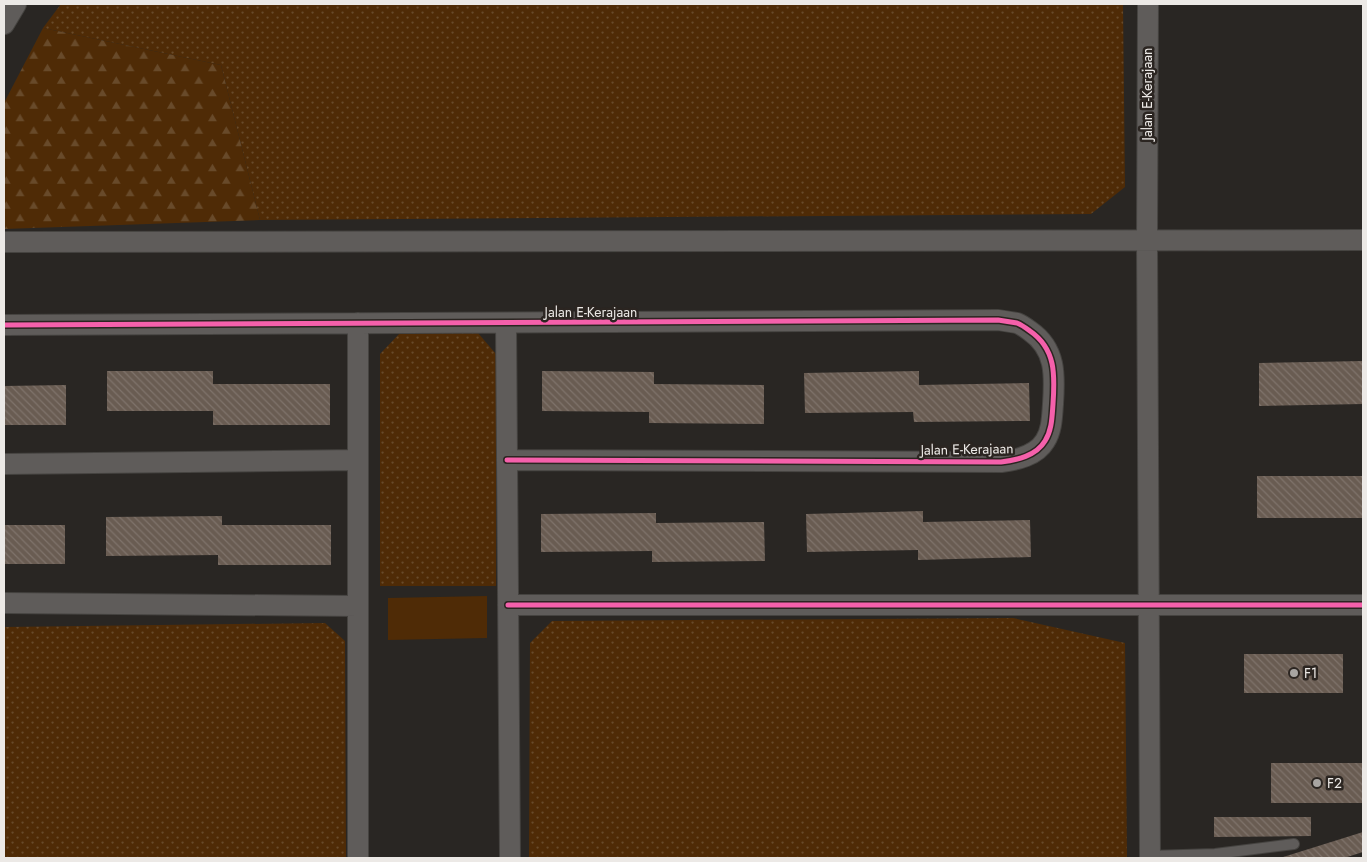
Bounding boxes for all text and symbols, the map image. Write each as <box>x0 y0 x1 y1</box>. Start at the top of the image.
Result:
street label: Jalan E-Kerajaan <box>1137 48 1157 142</box>
street label: Jalan E-Kerajaan <box>543 302 637 322</box>
street label: Jalan E-Kerajaan <box>918 438 1014 460</box>
place label: F1 <box>1304 663 1317 683</box>
marker: F1 <box>1288 667 1300 679</box>
place label: F2 <box>1327 773 1342 793</box>
marker: F2 <box>1311 777 1323 789</box>

